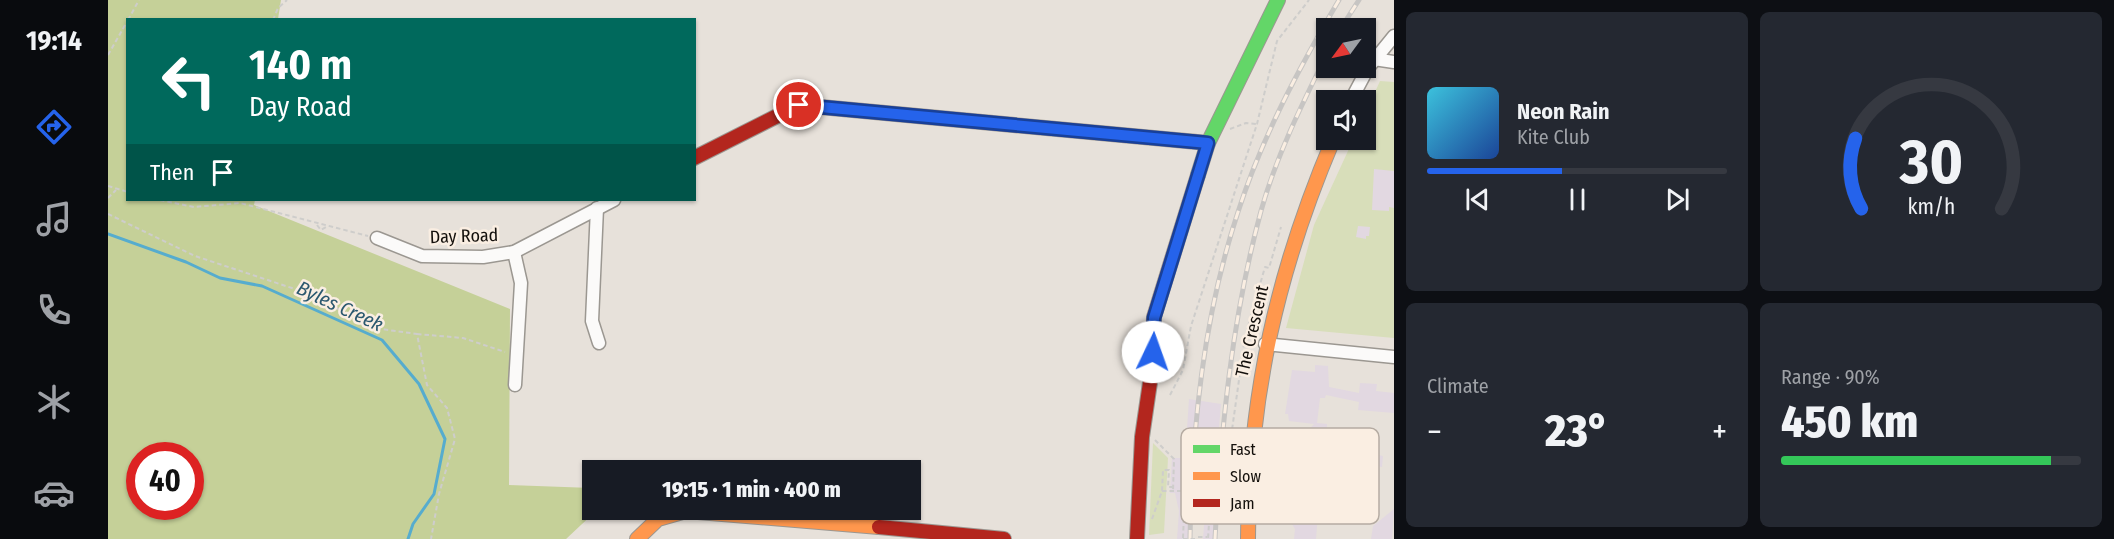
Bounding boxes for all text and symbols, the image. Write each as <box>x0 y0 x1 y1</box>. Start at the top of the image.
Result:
north arrow <box>1316 18 1376 78</box>
map controls <box>1316 18 1376 150</box>
text: 19:14 <box>26 25 82 57</box>
text: 140 m <box>249 40 352 90</box>
icon: left <box>150 42 228 120</box>
pin <box>773 79 824 130</box>
icon: arrive <box>782 88 815 121</box>
button: sound <box>1316 90 1376 150</box>
text: Day Road <box>249 91 352 123</box>
text: Neon Rain <box>1517 98 1610 125</box>
icon: directions <box>33 106 75 148</box>
text: Kite Club <box>1517 125 1590 149</box>
text: 30 <box>1898 125 1963 200</box>
icon: arrive <box>206 156 239 189</box>
text: Then <box>150 159 194 186</box>
icon: previous <box>1461 183 1494 216</box>
icon: pause <box>1561 183 1594 216</box>
icon: next <box>1661 183 1694 216</box>
text: km/h <box>1907 194 1955 220</box>
icon: music <box>33 198 75 240</box>
street label: Day Road <box>429 224 499 248</box>
water label: Byles Creek <box>293 276 387 336</box>
street label: The Crescent <box>1231 283 1273 379</box>
icon: phone <box>33 289 75 331</box>
position arrow <box>1121 320 1185 384</box>
text: Range · 90% <box>1781 365 1880 389</box>
text: Climate <box>1427 374 1489 398</box>
icon: climate <box>33 381 75 423</box>
text: 450 km <box>1781 395 1918 449</box>
text: 23° <box>1545 404 1609 458</box>
text: − <box>1427 412 1442 452</box>
text: + <box>1712 412 1727 452</box>
legend <box>1181 428 1379 524</box>
text: Fast <box>1230 440 1257 459</box>
speed limit sign: 40 <box>126 442 204 520</box>
text: Slow <box>1230 467 1261 486</box>
icon: car <box>33 472 75 514</box>
text: 19:15 · 1 min · 400 m <box>662 476 841 503</box>
text: Jam <box>1230 494 1255 513</box>

